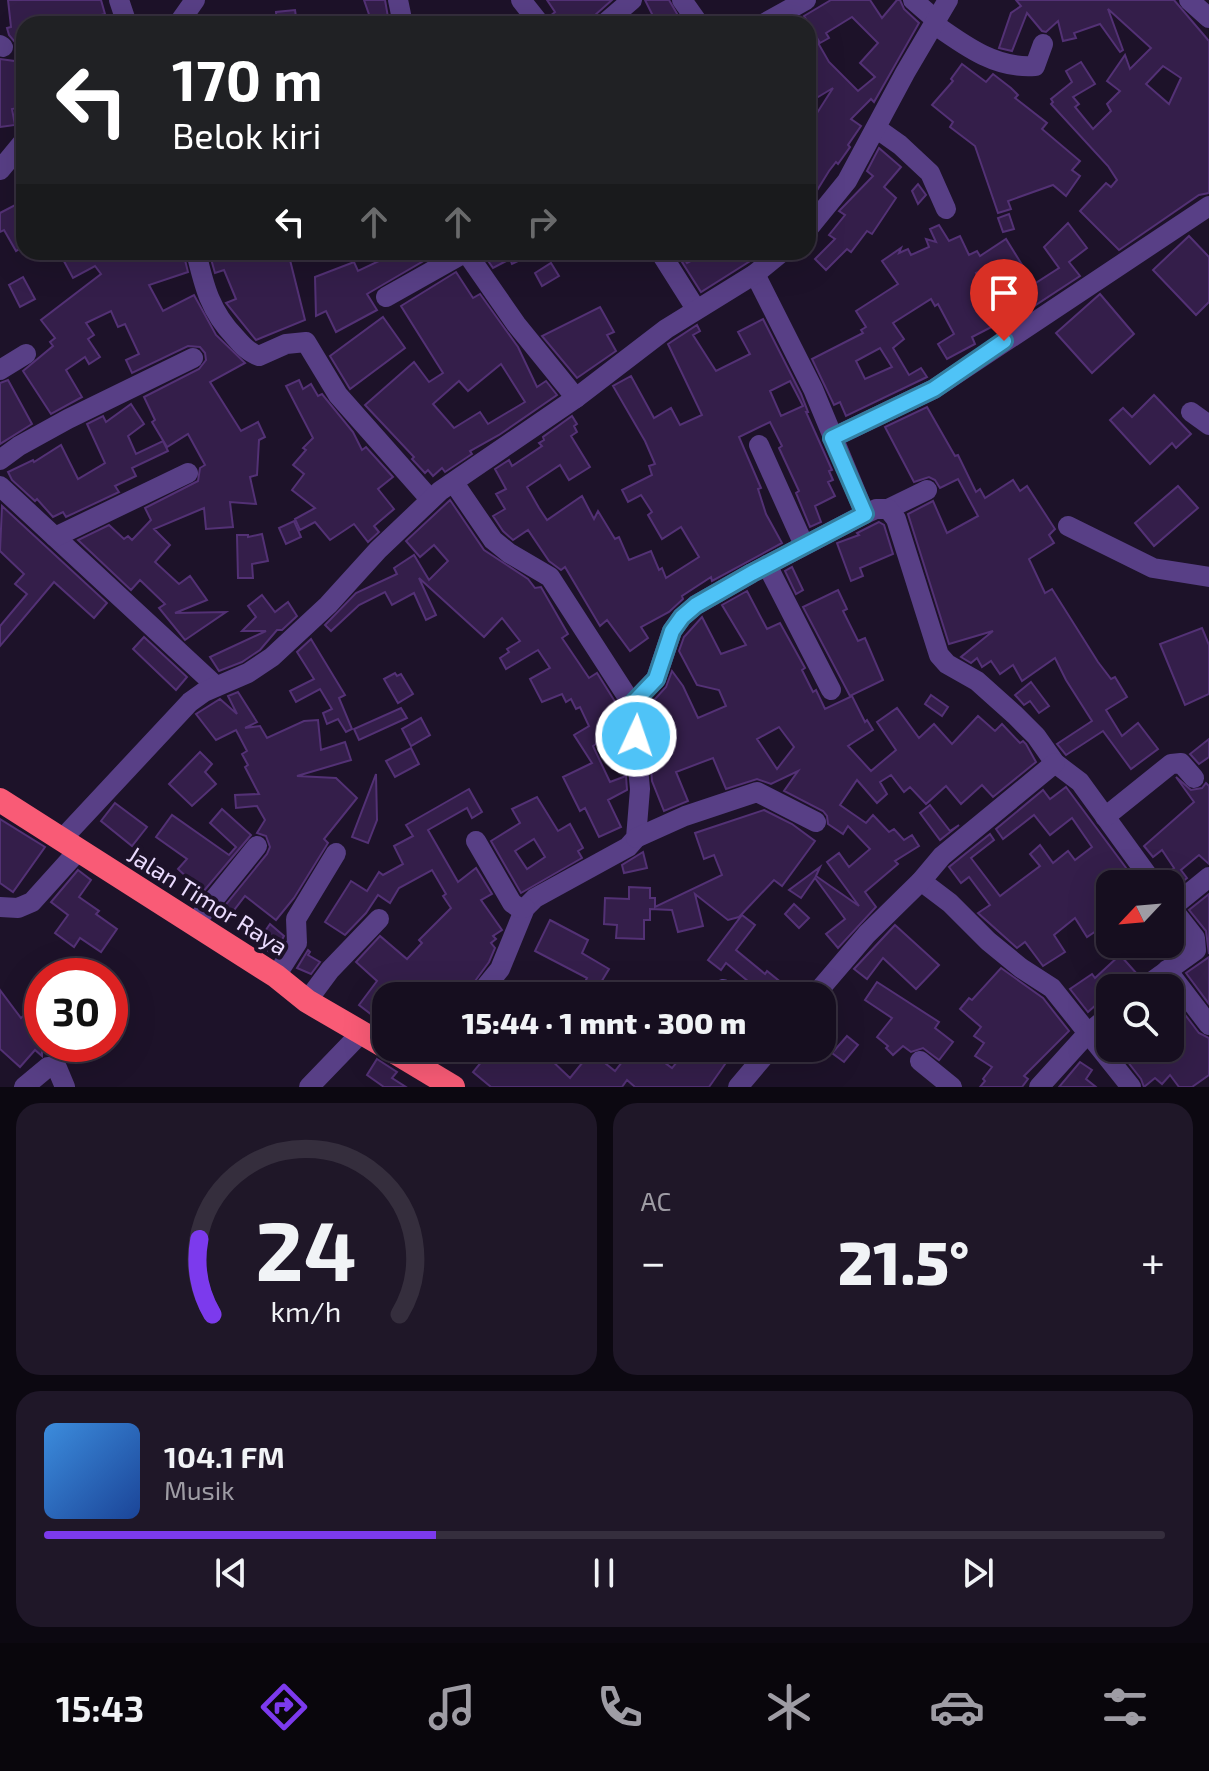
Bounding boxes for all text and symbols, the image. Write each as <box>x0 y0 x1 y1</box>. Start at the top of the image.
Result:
text: 170 m <box>172 45 323 112</box>
icon: left <box>40 48 144 152</box>
text: Belok kiri <box>172 113 321 156</box>
icon: left <box>268 200 312 244</box>
icon: ahead <box>352 200 396 244</box>
icon: ahead <box>436 200 480 244</box>
icon: right <box>520 200 564 244</box>
pin <box>970 259 1038 341</box>
icon: arrive <box>982 271 1026 315</box>
position arrow <box>594 694 678 778</box>
street label: Jalan Timor Raya <box>123 839 293 961</box>
north arrow <box>1096 870 1184 958</box>
map controls <box>1096 870 1184 1062</box>
speed limit sign: 30 <box>24 958 128 1062</box>
button: search <box>1096 974 1184 1062</box>
text: 15:44 · 1 mnt · 300 m <box>462 1004 746 1040</box>
text: AC <box>641 1185 671 1216</box>
text: 24 <box>256 1198 357 1298</box>
text: 21.5° <box>838 1225 969 1297</box>
text: − <box>641 1234 666 1287</box>
text: + <box>1141 1234 1165 1287</box>
text: km/h <box>271 1293 342 1328</box>
text: 104.1 FM <box>164 1438 285 1474</box>
text: Musik <box>164 1474 235 1505</box>
icon: previous <box>209 1551 253 1595</box>
icon: pause <box>582 1551 626 1595</box>
icon: next <box>956 1551 1000 1595</box>
icon: directions <box>256 1679 312 1735</box>
icon: music <box>424 1679 480 1735</box>
icon: phone <box>592 1679 648 1735</box>
icon: climate <box>761 1679 817 1735</box>
icon: car <box>929 1679 985 1735</box>
icon: filters <box>1097 1679 1153 1735</box>
text: 15:43 <box>56 1686 144 1729</box>

